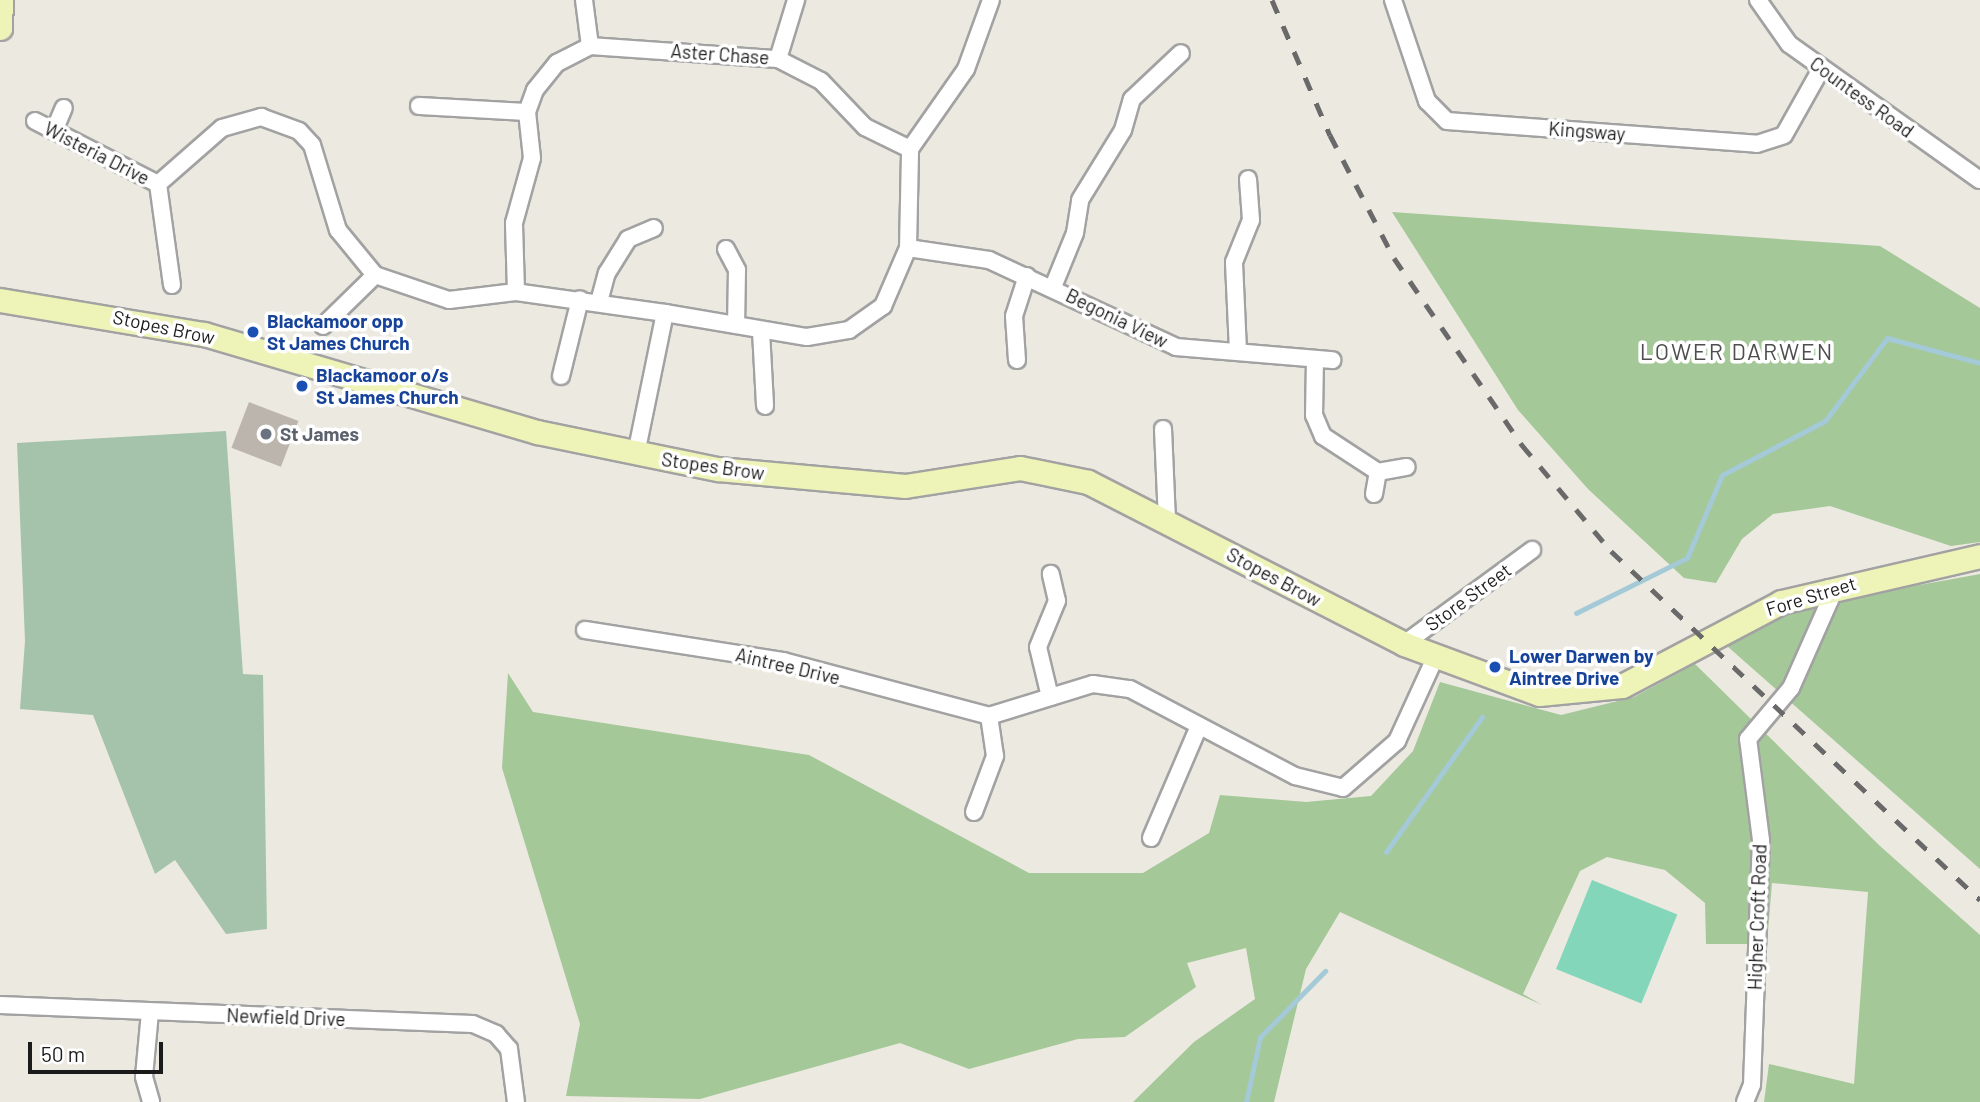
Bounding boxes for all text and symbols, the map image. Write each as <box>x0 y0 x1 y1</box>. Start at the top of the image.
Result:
street label: Aster Chase <box>670 39 770 69</box>
street label: Countess Road <box>1806 52 1918 142</box>
street label: Wisteria Drive <box>41 117 153 189</box>
street label: Kingsway <box>1548 117 1626 145</box>
street label: Begonia View <box>1062 283 1172 353</box>
street label: Stopes Brow <box>111 305 217 349</box>
place label: Blackamoor opp St James Church <box>267 310 410 354</box>
marker: Blackamoor opp St James Church <box>245 324 261 340</box>
district label: LOWER DARWEN <box>1641 337 1833 365</box>
place label: Blackamoor o/s St James Church <box>316 364 459 408</box>
marker: Blackamoor o/s St James Church <box>294 378 310 394</box>
place label: St James <box>280 423 359 445</box>
marker: St James <box>258 426 274 442</box>
street label: Stopes Brow <box>660 447 766 485</box>
street label: Stopes Brow <box>1223 543 1325 611</box>
street label: Store Street <box>1421 558 1515 636</box>
street label: Fore Street <box>1763 572 1859 620</box>
street label: Aintree Drive <box>733 643 843 689</box>
place label: Lower Darwen by Aintree Drive <box>1509 645 1654 689</box>
marker: Lower Darwen by Aintree Drive <box>1487 659 1503 675</box>
street label: Higher Croft Road <box>1743 843 1771 991</box>
street label: Newfield Drive <box>226 1004 346 1030</box>
scale bar <box>32 1028 166 1072</box>
text: 50 m <box>41 1041 85 1066</box>

